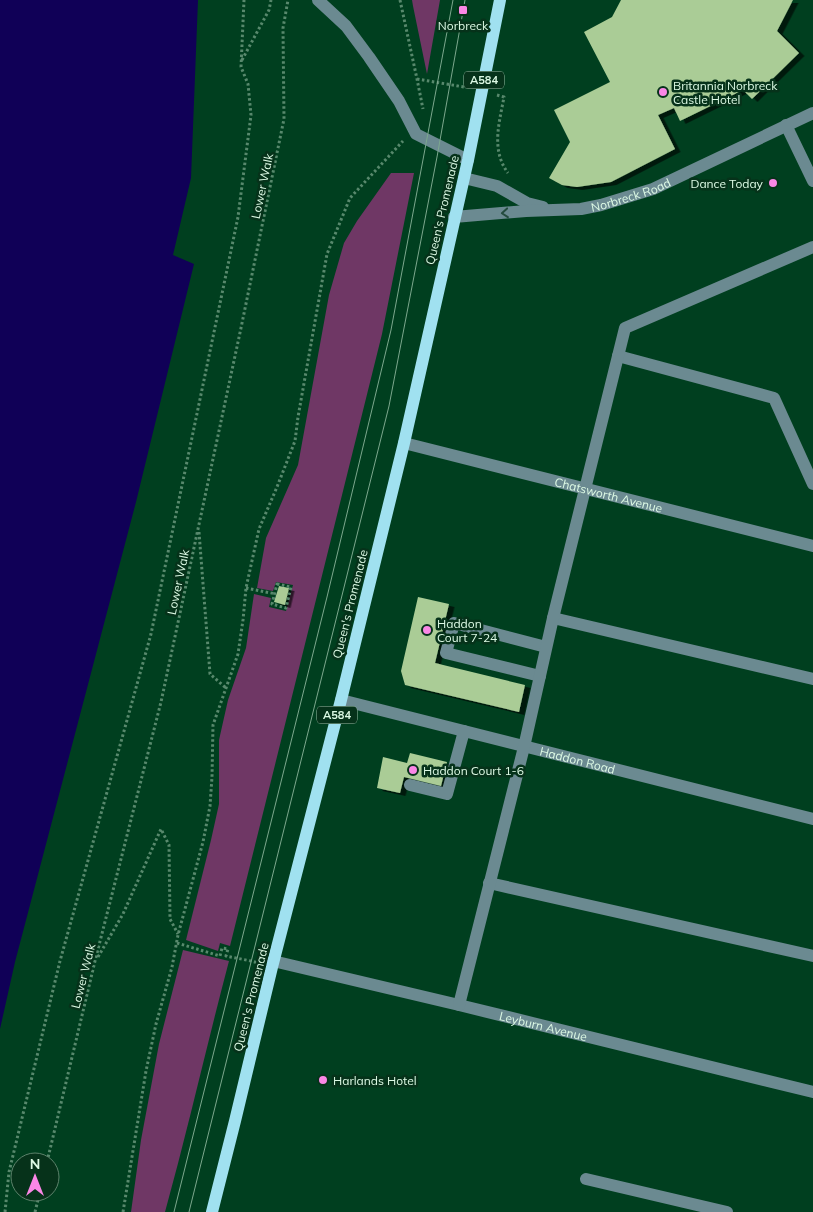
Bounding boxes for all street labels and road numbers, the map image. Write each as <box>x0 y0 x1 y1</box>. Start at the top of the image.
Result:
road number: A584 <box>464 72 504 88</box>
street label: Lower Walk <box>248 151 276 220</box>
street label: Queen's Promenade <box>422 154 462 266</box>
street label: Norbreck Road <box>590 174 673 214</box>
street label: Chatsworth Avenue <box>553 474 664 515</box>
street label: Lower Walk <box>164 547 192 616</box>
street label: Queen's Promenade <box>329 548 371 660</box>
road number: A584 <box>317 706 357 724</box>
street label: Haddon Road <box>538 743 617 776</box>
street label: Lower Walk <box>68 941 99 1010</box>
street label: Queen's Promenade <box>230 941 272 1053</box>
street label: Leyburn Avenue <box>498 1008 589 1044</box>

